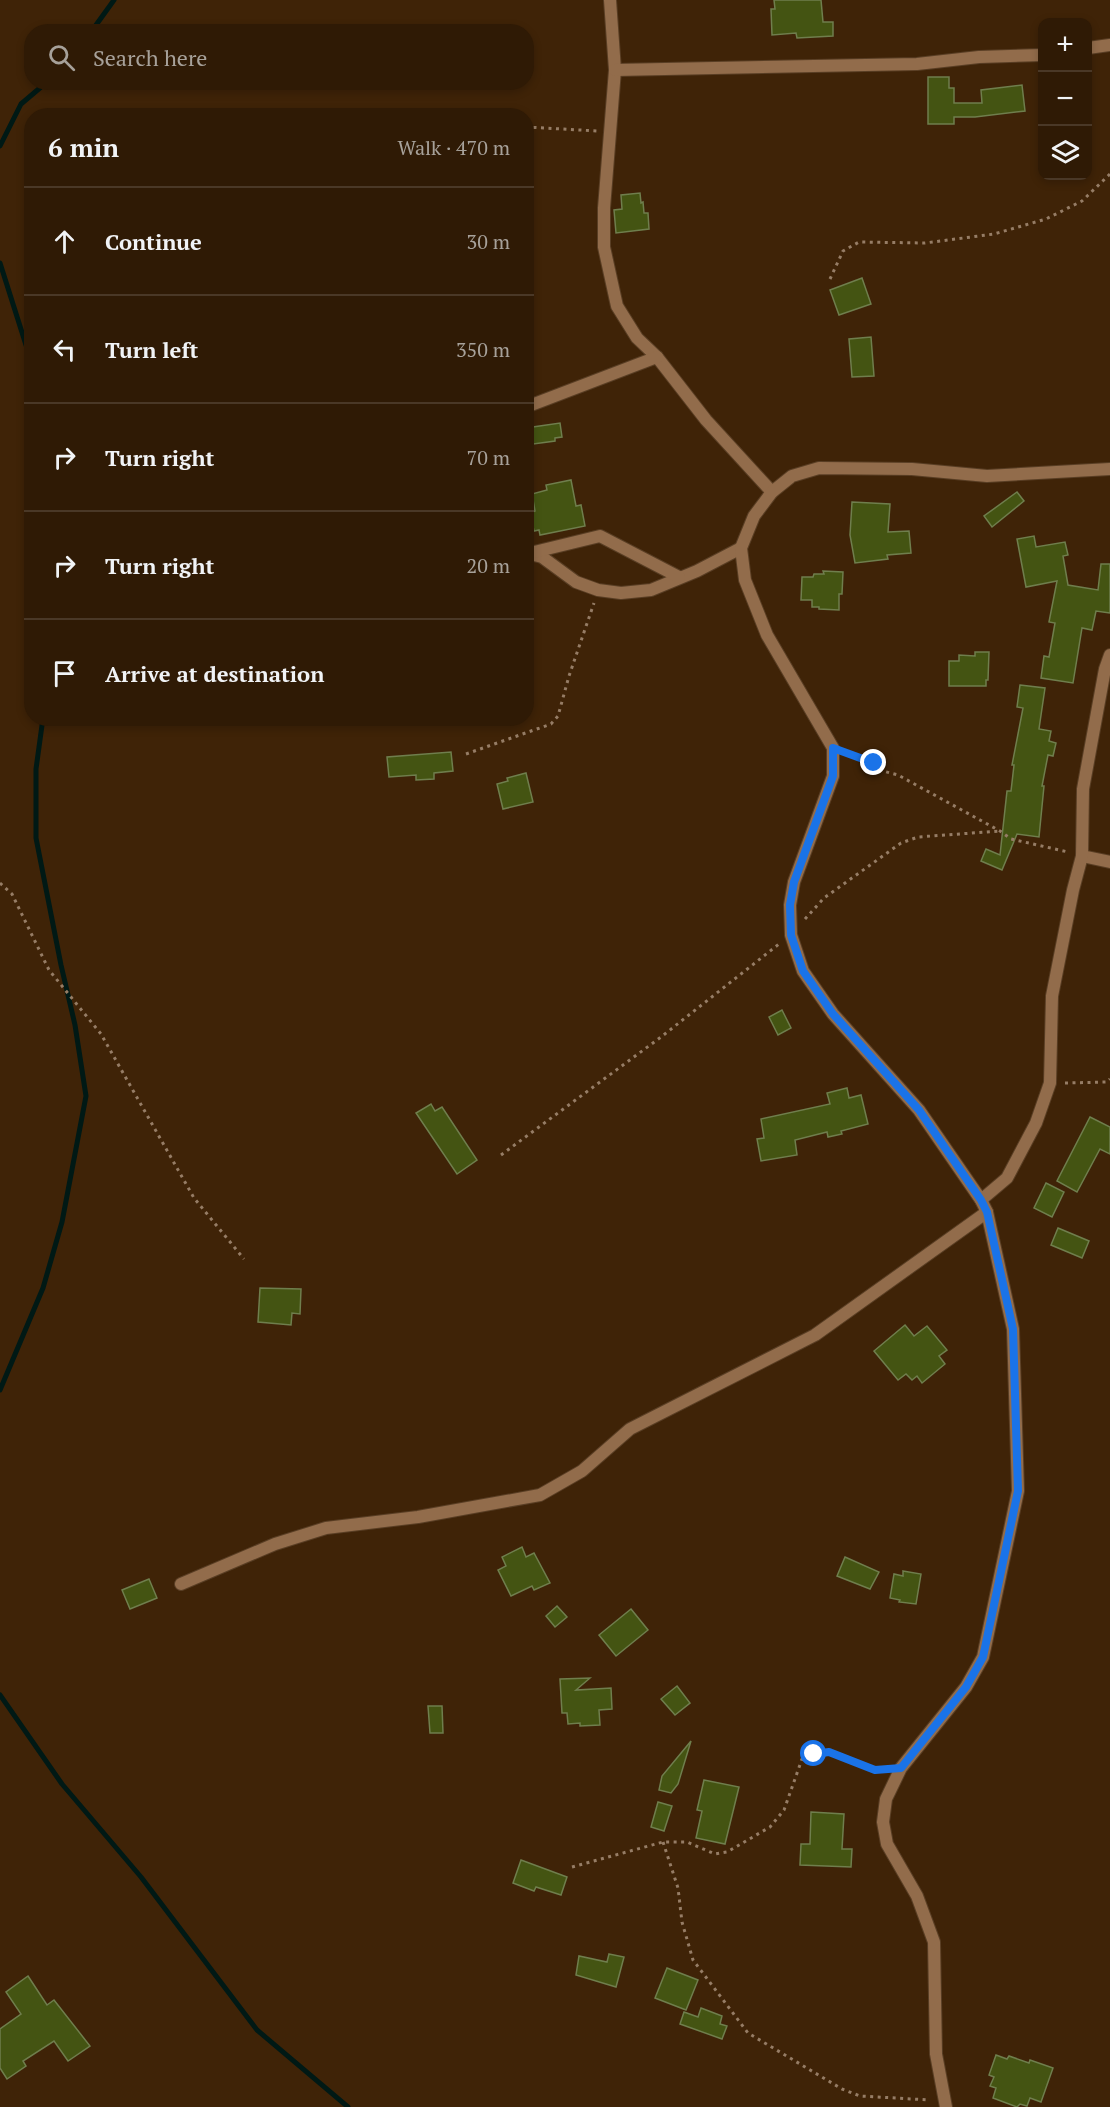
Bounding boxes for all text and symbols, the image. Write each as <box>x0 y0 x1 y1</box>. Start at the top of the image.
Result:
map controls <box>1038 18 1092 180</box>
button: + <box>1038 18 1092 72</box>
search box <box>24 24 534 90</box>
icon: search <box>45 41 78 74</box>
text: Search here <box>93 43 207 72</box>
button: − <box>1038 72 1092 126</box>
button: layers <box>1038 126 1092 180</box>
text: 6 min <box>48 130 119 164</box>
text: Walk · 470 m <box>398 134 510 161</box>
icon: ahead <box>48 225 81 258</box>
text: Continue <box>105 227 202 256</box>
text: 30 m <box>467 228 510 255</box>
icon: left <box>48 333 81 366</box>
text: Turn left <box>105 335 198 364</box>
text: 350 m <box>456 336 510 363</box>
icon: right <box>48 441 81 474</box>
text: Turn right <box>105 443 214 472</box>
text: 70 m <box>467 444 510 471</box>
icon: right <box>48 549 81 582</box>
text: Turn right <box>105 551 214 580</box>
text: 20 m <box>467 552 510 579</box>
icon: arrive <box>48 657 81 690</box>
text: Arrive at destination <box>105 659 324 688</box>
route end <box>860 749 886 775</box>
route start <box>800 1740 826 1766</box>

